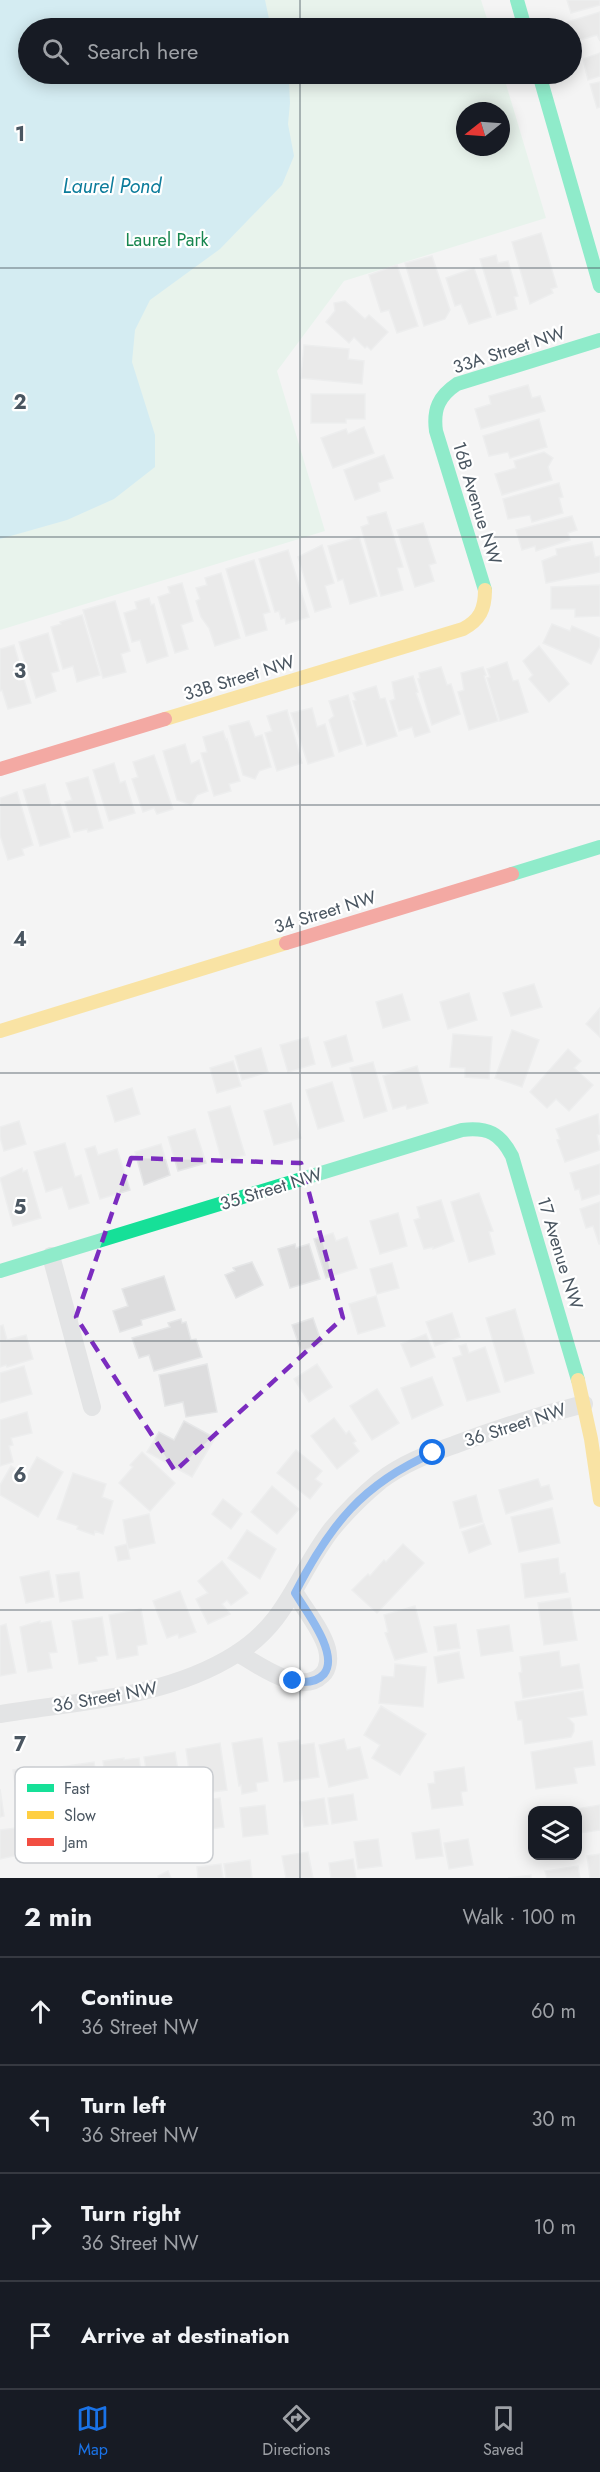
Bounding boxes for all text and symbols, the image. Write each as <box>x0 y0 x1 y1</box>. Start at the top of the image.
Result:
search box <box>18 18 582 84</box>
icon: search <box>39 35 72 68</box>
text: Search here <box>87 35 198 67</box>
north arrow <box>456 102 510 156</box>
text: 1 <box>15 120 25 149</box>
water label: Laurel Pond <box>63 172 162 201</box>
park label: Laurel Park <box>126 227 209 253</box>
street label: 33A Street NW <box>449 320 569 380</box>
text: 2 <box>13 388 27 417</box>
street label: 16B Avenue NW <box>446 438 508 568</box>
street label: 33B Street NW <box>180 649 298 707</box>
text: 3 <box>14 657 26 686</box>
street label: 34 Street NW <box>271 884 380 940</box>
text: 4 <box>13 925 27 954</box>
street label: 35 Street NW <box>217 1161 325 1217</box>
text: 5 <box>14 1193 27 1222</box>
street label: 17 Avenue NW <box>531 1194 589 1313</box>
street label: 36 Street NW <box>461 1396 569 1454</box>
route start <box>419 1439 445 1465</box>
text: 6 <box>13 1461 27 1490</box>
route end <box>279 1667 305 1693</box>
street label: 36 Street NW <box>51 1675 159 1719</box>
text: 7 <box>14 1730 27 1759</box>
legend <box>15 1767 213 1863</box>
text: Fast <box>64 1777 90 1800</box>
text: Slow <box>64 1804 96 1827</box>
map controls <box>528 1806 582 1860</box>
button: layers <box>528 1806 582 1860</box>
text: Jam <box>62 1831 88 1854</box>
text: 2 min <box>24 1898 92 1936</box>
text: Walk · 100 m <box>463 1903 576 1932</box>
text: Continue <box>81 1981 173 2013</box>
icon: ahead <box>24 1995 57 2028</box>
text: 60 m <box>531 1997 576 2026</box>
text: 36 Street NW <box>81 2013 198 2042</box>
text: Turn left <box>81 2089 166 2121</box>
icon: left <box>24 2103 57 2136</box>
text: 30 m <box>531 2105 576 2134</box>
text: 36 Street NW <box>81 2121 198 2150</box>
text: Turn right <box>81 2197 181 2229</box>
icon: right <box>24 2211 57 2244</box>
text: 10 m <box>533 2213 576 2242</box>
text: 36 Street NW <box>81 2229 198 2258</box>
icon: arrive <box>24 2319 57 2352</box>
text: Arrive at destination <box>81 2319 290 2351</box>
tab: Map <box>76 2402 109 2461</box>
tab: Directions <box>262 2402 330 2461</box>
tab: Saved <box>483 2402 524 2461</box>

